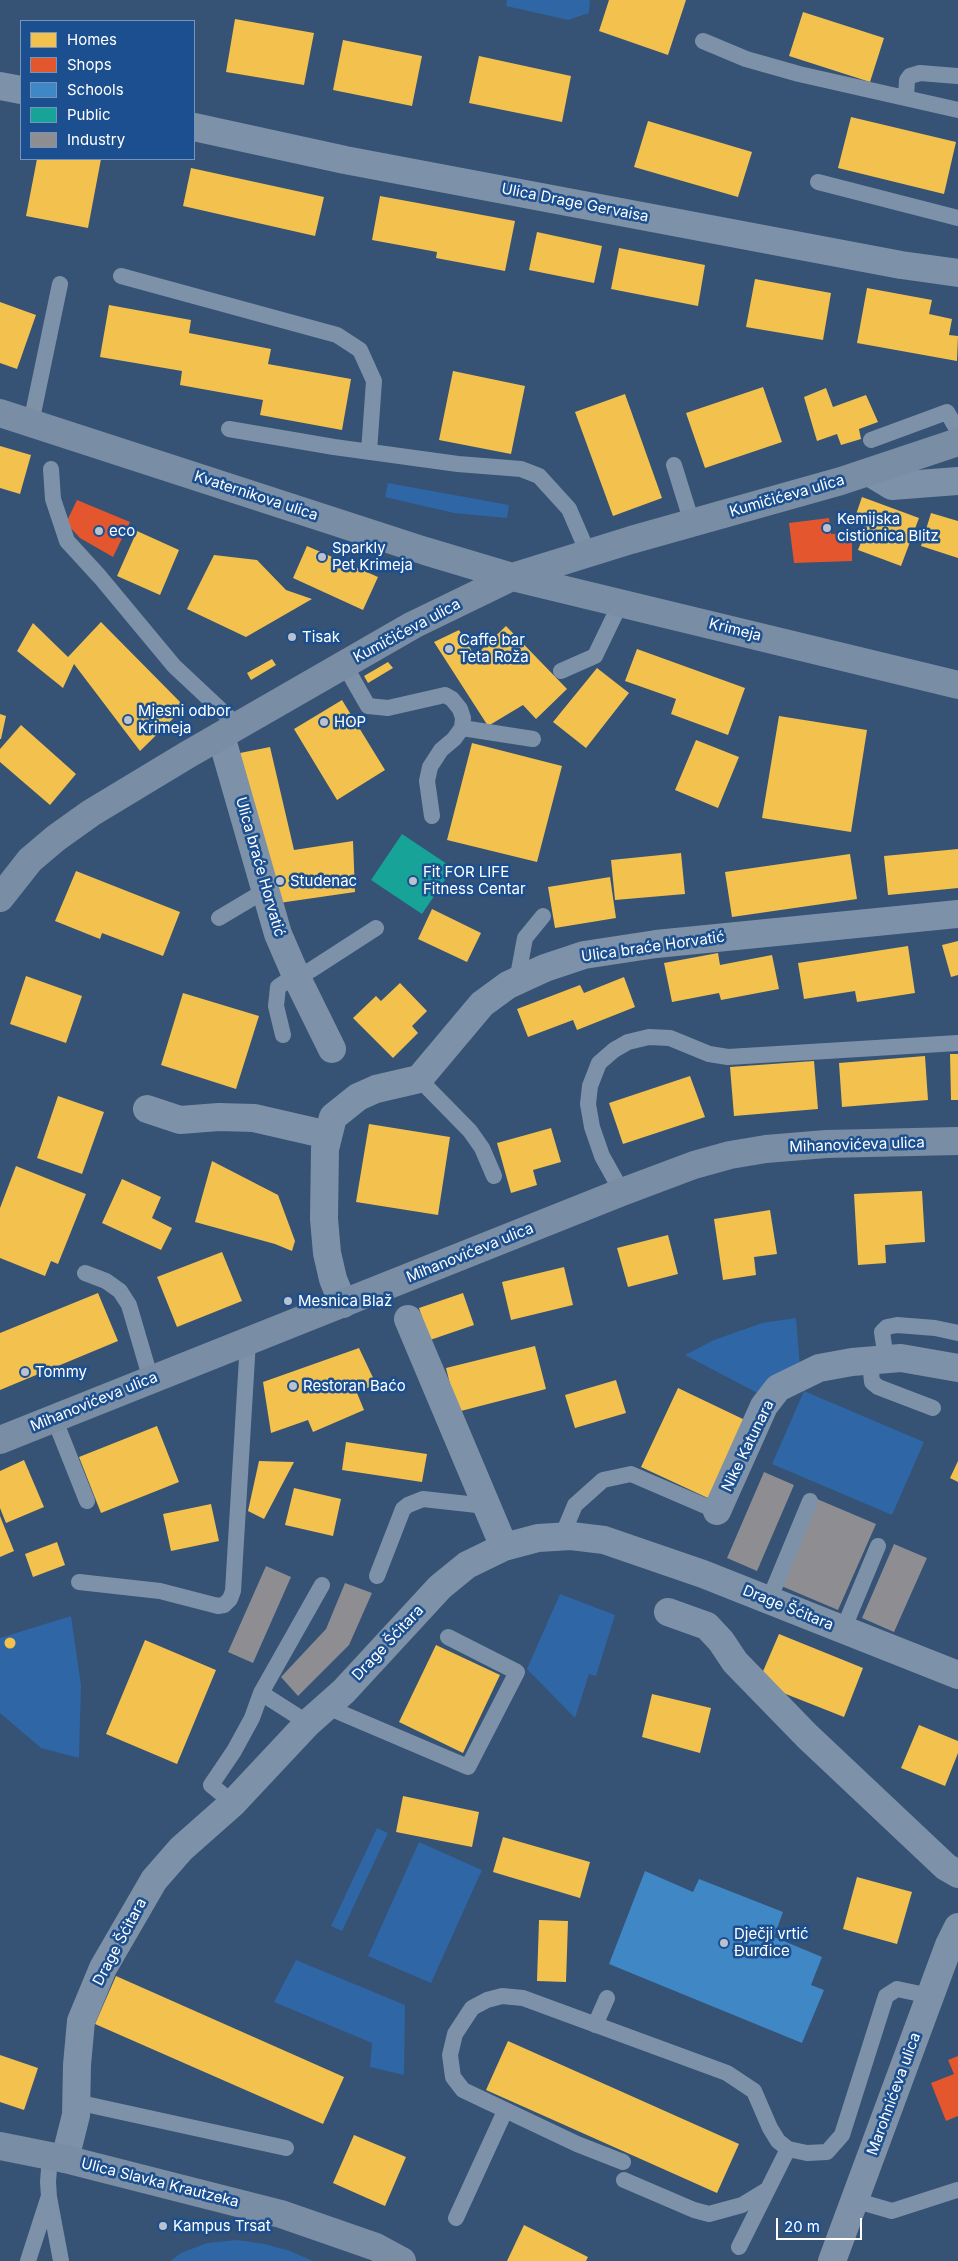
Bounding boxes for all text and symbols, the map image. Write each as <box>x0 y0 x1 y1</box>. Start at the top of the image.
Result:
legend <box>20 20 195 160</box>
text: Homes <box>67 30 117 49</box>
text: Shops <box>67 55 112 74</box>
text: Schools <box>67 80 124 99</box>
text: Public <box>67 105 110 124</box>
text: Industry <box>67 130 125 149</box>
street label: Ulica Drage Gervaisa <box>500 180 650 226</box>
street label: Kvaternikova ulica <box>192 468 320 524</box>
street label: Kumičićeva ulica <box>727 471 847 521</box>
place label: Kemijska cistionica Blitz <box>837 510 939 545</box>
place label: eco <box>109 522 135 540</box>
marker: Kemijska cistionica Blitz <box>821 522 833 534</box>
marker: eco <box>93 525 105 537</box>
place label: Sparkly Pet Krimeja <box>332 539 413 574</box>
marker: Sparkly Pet Krimeja <box>316 551 328 563</box>
street label: Kumičićeva ulica <box>350 595 464 667</box>
street label: Krimeja <box>707 615 763 645</box>
place label: Tisak <box>302 628 340 646</box>
marker: Tisak <box>286 631 298 643</box>
place label: Caffe bar Teta Roža <box>459 631 529 666</box>
marker: Caffe bar Teta Roža <box>443 643 455 655</box>
place label: Mjesni odbor Krimeja <box>138 702 231 737</box>
place label: HOP <box>334 713 366 731</box>
marker: Mjesni odbor Krimeja <box>122 714 134 726</box>
marker: HOP <box>318 716 330 728</box>
street label: Ulica braće Horvatić <box>231 795 289 939</box>
place label: Fit FOR LIFE Fitness Centar <box>423 863 526 898</box>
place label: Studenac <box>290 872 357 890</box>
marker: Studenac <box>274 875 286 887</box>
marker: Fit FOR LIFE Fitness Centar <box>407 875 419 887</box>
street label: Ulica braće Horvatić <box>580 928 726 966</box>
street label: Mihanovićeva ulica <box>789 1134 925 1156</box>
street label: Mihanovićeva ulica <box>404 1219 536 1287</box>
place label: Mesnica Blaž <box>298 1292 392 1310</box>
marker: Mesnica Blaž <box>282 1295 294 1307</box>
place label: Tommy <box>35 1363 87 1381</box>
marker: Tommy <box>19 1366 31 1378</box>
street label: Mihanovićeva ulica <box>28 1368 160 1436</box>
place label: Restoran Baćo <box>303 1377 406 1395</box>
marker: Restoran Baćo <box>287 1380 299 1392</box>
street label: Nike Katunara <box>718 1397 778 1495</box>
street label: Drage Šćitara <box>740 1582 836 1634</box>
street label: Drage Šćitara <box>349 1602 427 1684</box>
street label: Drage Šćitara <box>89 1895 151 1989</box>
place label: Dječji vrtić Đurđice <box>734 1925 809 1960</box>
marker: Dječji vrtić Đurđice <box>718 1937 730 1949</box>
street label: Marohnićeva ulica <box>863 2030 925 2158</box>
street label: Ulica Slavka Krautzeka <box>79 2155 241 2211</box>
scale bar <box>778 2208 864 2240</box>
place label: Kampus Trsat <box>173 2217 271 2235</box>
text: 20 m <box>784 2217 820 2236</box>
marker: Kampus Trsat <box>157 2220 169 2232</box>

